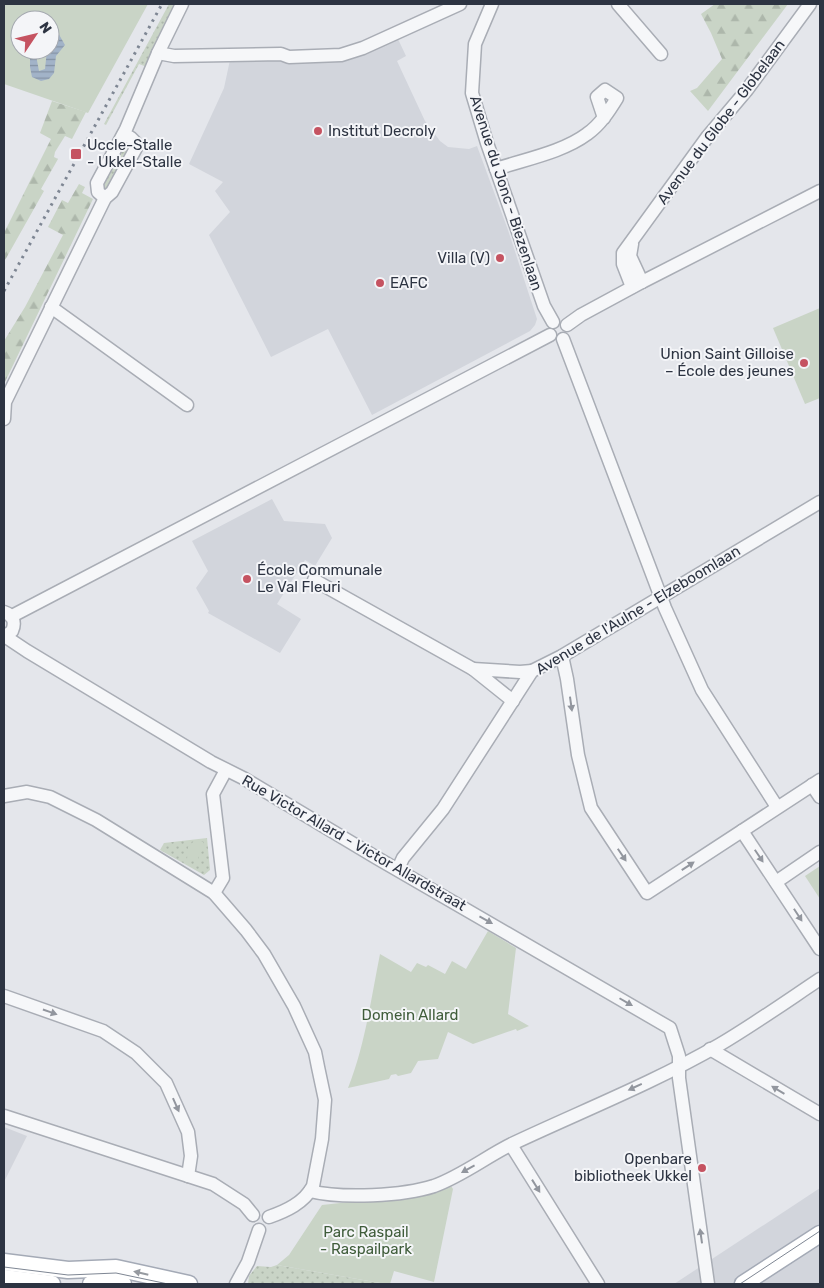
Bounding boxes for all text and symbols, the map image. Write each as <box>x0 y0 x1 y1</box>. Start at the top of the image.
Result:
north arrow <box>10 10 60 60</box>
text: N <box>35 19 55 37</box>
street label: Avenue du Globe - Globelaan <box>653 36 789 208</box>
street label: Avenue du Jonc - Biezenlaan <box>466 93 546 293</box>
place label: Institut Decroly <box>328 122 436 140</box>
marker: Institut Decroly <box>312 125 324 137</box>
place label: Uccle-Stalle - Ukkel-Stalle <box>87 136 182 171</box>
marker: Uccle-Stalle - Ukkel-Stalle <box>69 147 83 161</box>
place label: Villa (V) <box>437 249 490 267</box>
marker: Villa (V) <box>494 252 506 264</box>
place label: EAFC <box>390 274 428 292</box>
marker: EAFC <box>374 277 386 289</box>
place label: Union Saint Gilloise – École des jeunes <box>660 345 794 380</box>
marker: Union Saint Gilloise – École des jeunes <box>798 357 810 369</box>
street label: Avenue de l'Aulne - Elzeboomlaan <box>533 542 743 678</box>
place label: École Communale Le Val Fleuri <box>257 561 382 596</box>
marker: École Communale Le Val Fleuri <box>241 573 253 585</box>
one-way arrow <box>567 697 575 713</box>
street label: Rue Victor Allard - Victor Allardstraat <box>239 771 469 915</box>
one-way arrow <box>617 849 627 862</box>
one-way arrow <box>754 849 764 863</box>
one-way arrow <box>681 862 695 871</box>
one-way arrow <box>793 909 803 922</box>
one-way arrow <box>479 916 494 924</box>
one-way arrow <box>620 998 633 1007</box>
park label: Domein Allard <box>362 1006 458 1024</box>
one-way arrow <box>43 1008 58 1016</box>
one-way arrow <box>628 1083 642 1091</box>
one-way arrow <box>772 1085 785 1094</box>
one-way arrow <box>172 1098 180 1112</box>
place label: Openbare bibliotheek Ukkel <box>574 1150 692 1185</box>
marker: Openbare bibliotheek Ukkel <box>696 1162 708 1174</box>
one-way arrow <box>461 1164 475 1173</box>
one-way arrow <box>532 1180 541 1193</box>
park label: Parc Raspail - Raspailpark <box>320 1223 412 1258</box>
one-way arrow <box>697 1228 705 1244</box>
one-way arrow <box>134 1269 149 1277</box>

